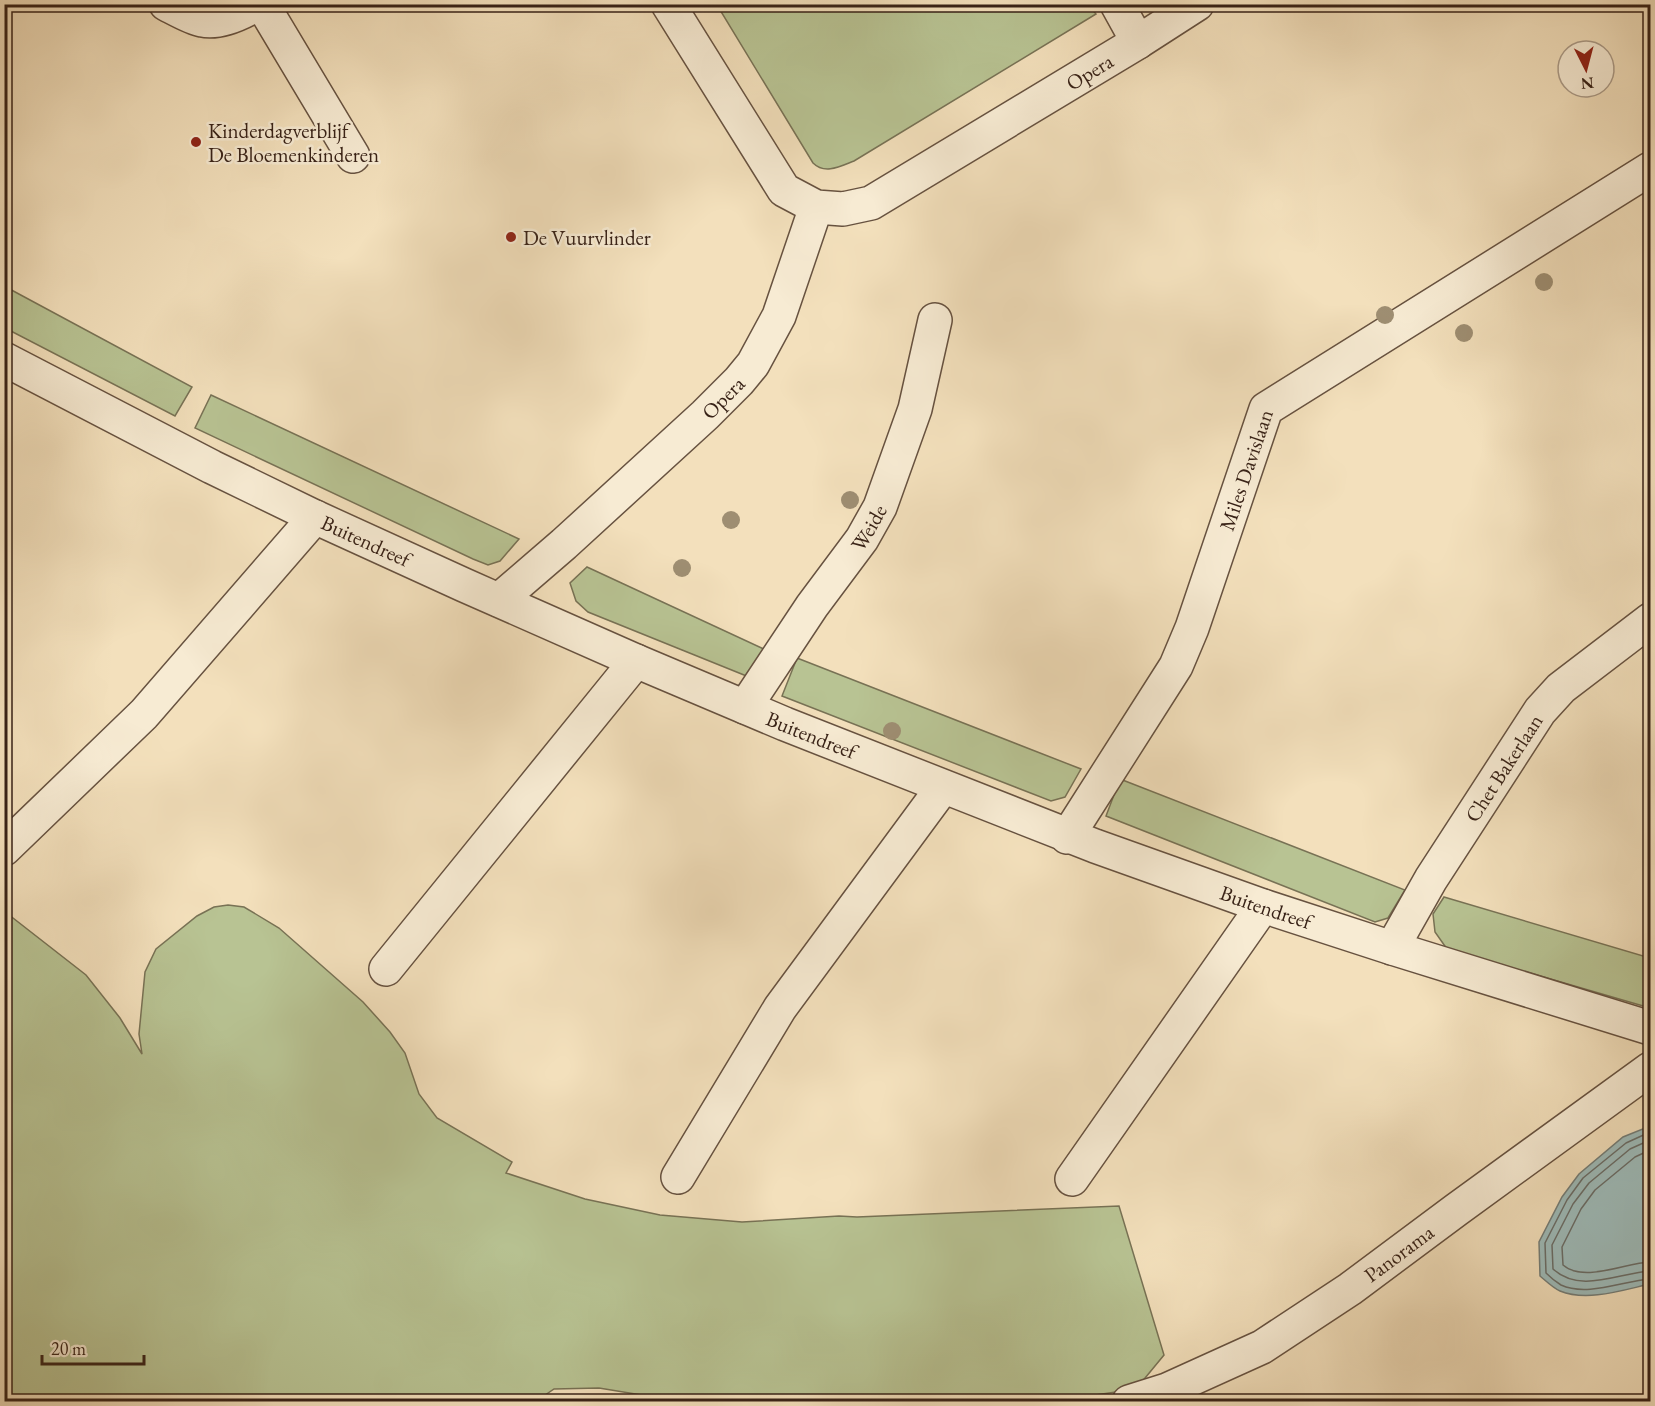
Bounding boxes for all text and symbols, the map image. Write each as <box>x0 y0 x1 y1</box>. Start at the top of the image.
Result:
north arrow <box>1556 39 1616 99</box>
street label: Opera <box>1061 46 1118 96</box>
text: N <box>1580 72 1595 95</box>
place label: Kinderdagverblijf De Bloemenkinderen <box>208 117 379 168</box>
marker: Kinderdagverblijf De Bloemenkinderen <box>189 135 203 149</box>
place label: De Vuurvlinder <box>523 224 651 251</box>
marker: De Vuurvlinder <box>504 230 518 244</box>
street label: Opera <box>695 369 751 425</box>
street label: Miles Davislaan <box>1212 406 1278 534</box>
street label: Weide <box>844 499 892 556</box>
street label: Buitendreef <box>317 508 417 573</box>
street label: Buitendreef <box>762 704 863 765</box>
street label: Chet Bakerlaan <box>1458 709 1548 827</box>
street label: Buitendreef <box>1217 878 1317 935</box>
street label: Panorama <box>1358 1218 1439 1288</box>
scale bar <box>42 1328 144 1366</box>
text: 20 m <box>51 1337 86 1360</box>

